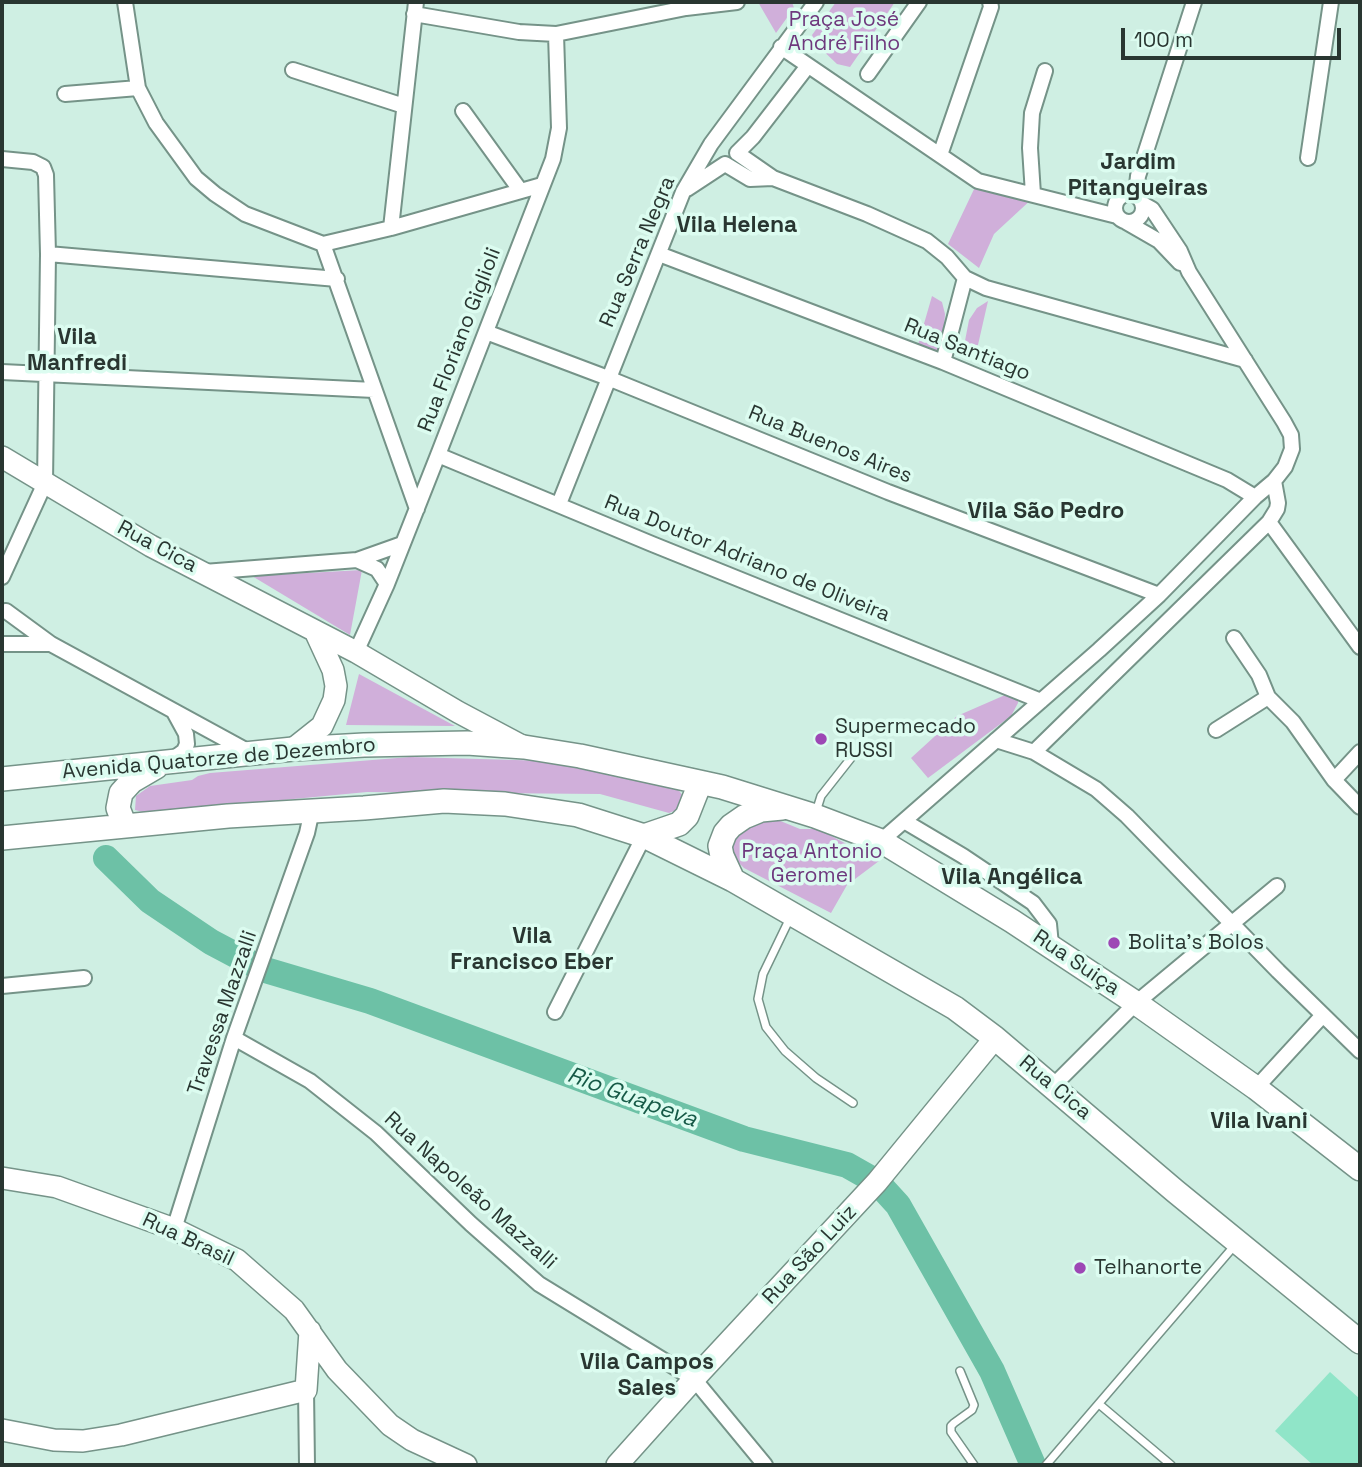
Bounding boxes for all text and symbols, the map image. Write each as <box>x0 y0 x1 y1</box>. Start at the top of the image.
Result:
park label: Praça José André Filho <box>788 7 900 57</box>
scale bar <box>1124 14 1344 58</box>
text: 100 m <box>1134 26 1193 53</box>
district label: Jardim Pitangueiras <box>1068 149 1208 203</box>
street label: Rua Serra Negra <box>595 173 681 331</box>
district label: Vila Helena <box>677 212 797 240</box>
street label: Rua Floriano Giglioli <box>413 244 507 436</box>
street label: Rua Santiago <box>900 313 1034 387</box>
district label: Vila Manfredi <box>27 324 127 378</box>
street label: Rua Buenos Aires <box>744 401 916 489</box>
street label: Rua Doutor Adriano de Oliveira <box>600 490 894 628</box>
district label: Vila São Pedro <box>968 498 1124 526</box>
street label: Rua Cica <box>113 515 201 579</box>
place label: Supermecado RUSSI <box>835 714 976 764</box>
marker: Supermecado RUSSI <box>813 731 829 747</box>
street label: Avenida Quatorze de Dezembro <box>61 733 377 785</box>
park label: Praça Antonio Geromel <box>741 839 883 889</box>
district label: Vila Angélica <box>941 864 1083 892</box>
district label: Vila Francisco Eber <box>450 923 614 977</box>
street label: Rua Suiça <box>1028 925 1124 1001</box>
street label: Travessa Mazzalli <box>183 927 263 1099</box>
place label: Bolita's Bolos <box>1128 930 1264 956</box>
marker: Bolita's Bolos <box>1106 935 1122 951</box>
street label: Rua Cica <box>1014 1050 1096 1126</box>
water label: Rio Guapeva <box>563 1062 701 1134</box>
street label: Rua Napoleão Mazzalli <box>379 1107 561 1275</box>
district label: Vila Ivani <box>1210 1108 1308 1136</box>
street label: Rua São Luiz <box>758 1200 862 1310</box>
street label: Rua Brasil <box>138 1208 238 1272</box>
place label: Telhanorte <box>1094 1255 1202 1281</box>
marker: Telhanorte <box>1072 1260 1088 1276</box>
district label: Vila Campos Sales <box>580 1349 714 1403</box>

